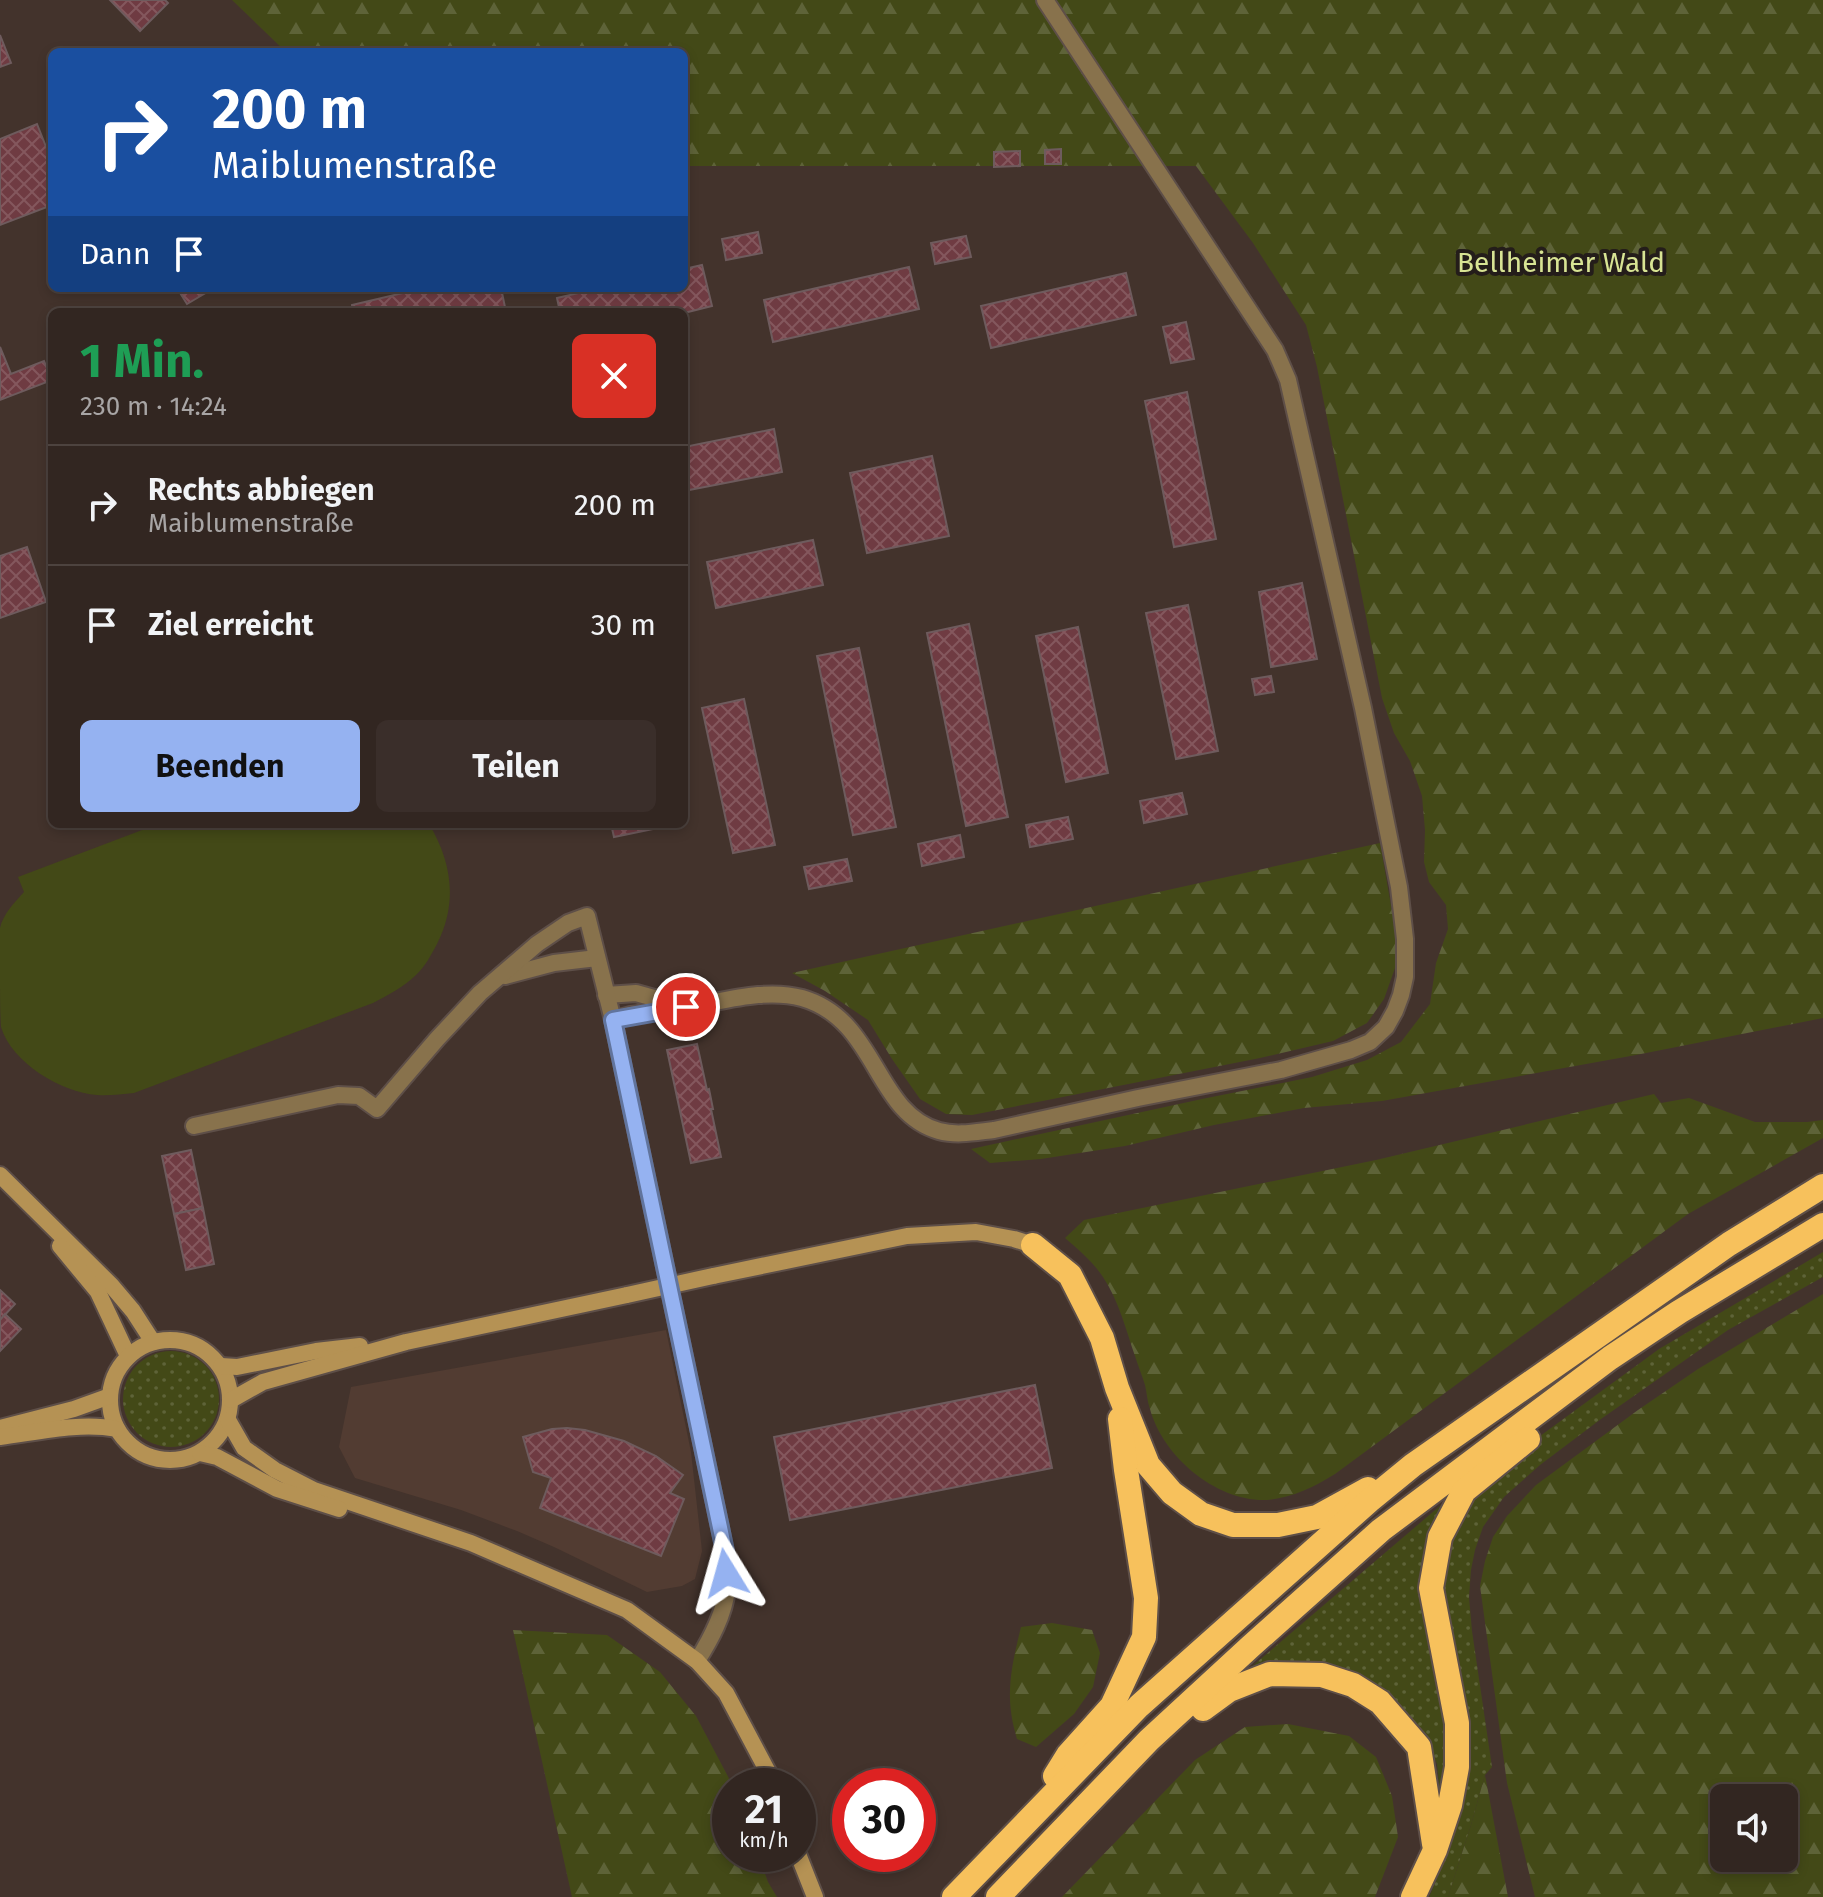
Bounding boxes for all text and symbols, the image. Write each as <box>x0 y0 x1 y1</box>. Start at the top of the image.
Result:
text: 200 m <box>212 76 367 143</box>
icon: right <box>80 80 184 184</box>
text: Maiblumenstraße <box>212 144 497 188</box>
icon: arrive <box>167 232 211 276</box>
text: Dann <box>80 236 151 272</box>
park label: Bellheimer Wald <box>1457 246 1665 279</box>
text: 1 Min. <box>80 332 204 390</box>
button: close <box>572 334 656 418</box>
text: 230 m · 14:24 <box>80 391 227 422</box>
text: Rechts abbiegen <box>148 472 375 508</box>
icon: right <box>80 483 124 527</box>
text: 200 m <box>574 487 656 523</box>
text: Maiblumenstraße <box>148 508 354 539</box>
icon: arrive <box>80 603 124 647</box>
text: Ziel erreicht <box>148 607 313 643</box>
text: 30 m <box>591 607 656 643</box>
button: Beenden <box>80 720 360 812</box>
button: Teilen <box>376 720 656 812</box>
pin <box>652 973 720 1041</box>
icon: arrive <box>664 985 708 1029</box>
position arrow <box>684 1531 768 1615</box>
speed limit sign: 30 <box>832 1768 936 1872</box>
map controls <box>1710 1784 1798 1872</box>
button: sound <box>1710 1784 1798 1872</box>
text: 21 <box>745 1786 783 1834</box>
text: km/h <box>739 1828 789 1852</box>

